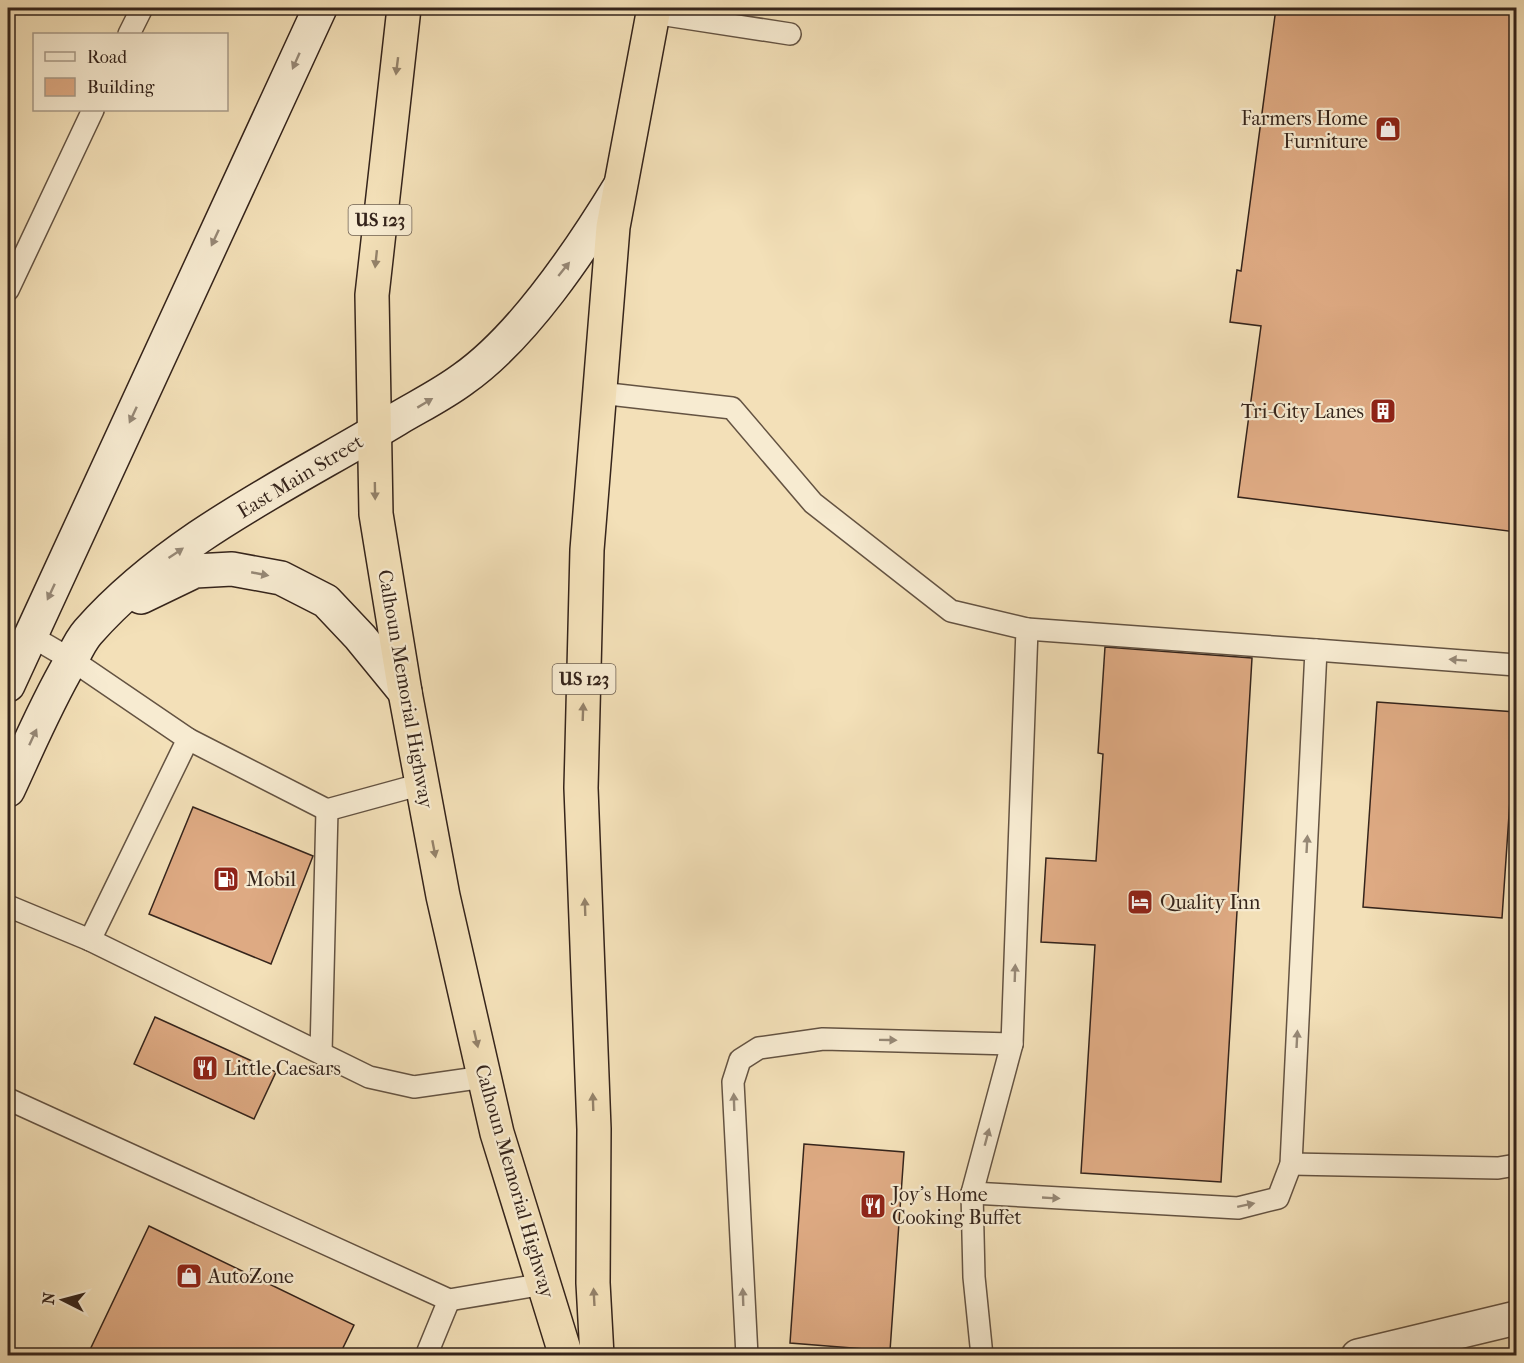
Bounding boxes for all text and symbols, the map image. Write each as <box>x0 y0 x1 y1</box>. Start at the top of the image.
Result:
legend <box>33 33 228 111</box>
text: Road <box>87 47 127 68</box>
one-way arrow <box>292 52 301 69</box>
one-way arrow <box>392 56 402 75</box>
text: Building <box>87 77 155 98</box>
place label: Farmers Home Furniture <box>1241 107 1368 153</box>
shop icon: Farmers Home Furniture <box>1373 114 1403 144</box>
road number: US 123 <box>348 205 412 235</box>
one-way arrow <box>210 230 220 248</box>
one-way arrow <box>371 250 381 269</box>
one-way arrow <box>558 262 570 277</box>
building icon: Tri-City Lanes <box>1368 396 1398 426</box>
one-way arrow <box>417 397 433 408</box>
place label: Tri-City Lanes <box>1241 400 1364 423</box>
one-way arrow <box>129 407 138 424</box>
street label: East Main Street <box>233 430 367 523</box>
one-way arrow <box>371 482 380 501</box>
one-way arrow <box>167 547 183 559</box>
street label: Calhoun Memorial Highway <box>373 568 438 812</box>
one-way arrow <box>251 570 270 579</box>
one-way arrow <box>47 584 56 601</box>
one-way arrow <box>1449 655 1468 665</box>
road number: US 123 <box>552 664 616 694</box>
one-way arrow <box>578 703 587 722</box>
one-way arrow <box>28 728 37 745</box>
one-way arrow <box>1302 834 1311 853</box>
one-way arrow <box>430 840 439 859</box>
fuel station icon: Mobil <box>211 864 241 894</box>
place label: Mobil <box>246 868 296 891</box>
hotel icon: Quality Inn <box>1125 887 1155 917</box>
place label: Quality Inn <box>1160 891 1261 914</box>
one-way arrow <box>581 898 590 917</box>
one-way arrow <box>1010 964 1019 983</box>
one-way arrow <box>1293 1029 1302 1048</box>
one-way arrow <box>471 1030 481 1049</box>
one-way arrow <box>878 1036 897 1045</box>
restaurant icon: Little Caesars <box>190 1053 220 1083</box>
place label: Little Caesars <box>224 1057 341 1080</box>
street label: Calhoun Memorial Highway <box>470 1062 559 1302</box>
one-way arrow <box>589 1093 598 1112</box>
one-way arrow <box>730 1093 739 1112</box>
one-way arrow <box>983 1128 992 1146</box>
place label: Joy's Home Cooking Buffet <box>890 1183 1022 1229</box>
restaurant icon: Joy's Home Cooking Buffet <box>858 1191 888 1221</box>
one-way arrow <box>1042 1193 1061 1202</box>
one-way arrow <box>1236 1200 1255 1209</box>
shop icon: AutoZone <box>174 1261 204 1291</box>
place label: AutoZone <box>207 1265 294 1288</box>
north arrow <box>33 1270 93 1330</box>
one-way arrow <box>589 1288 598 1307</box>
one-way arrow <box>738 1288 747 1307</box>
text: N <box>38 1291 59 1306</box>

